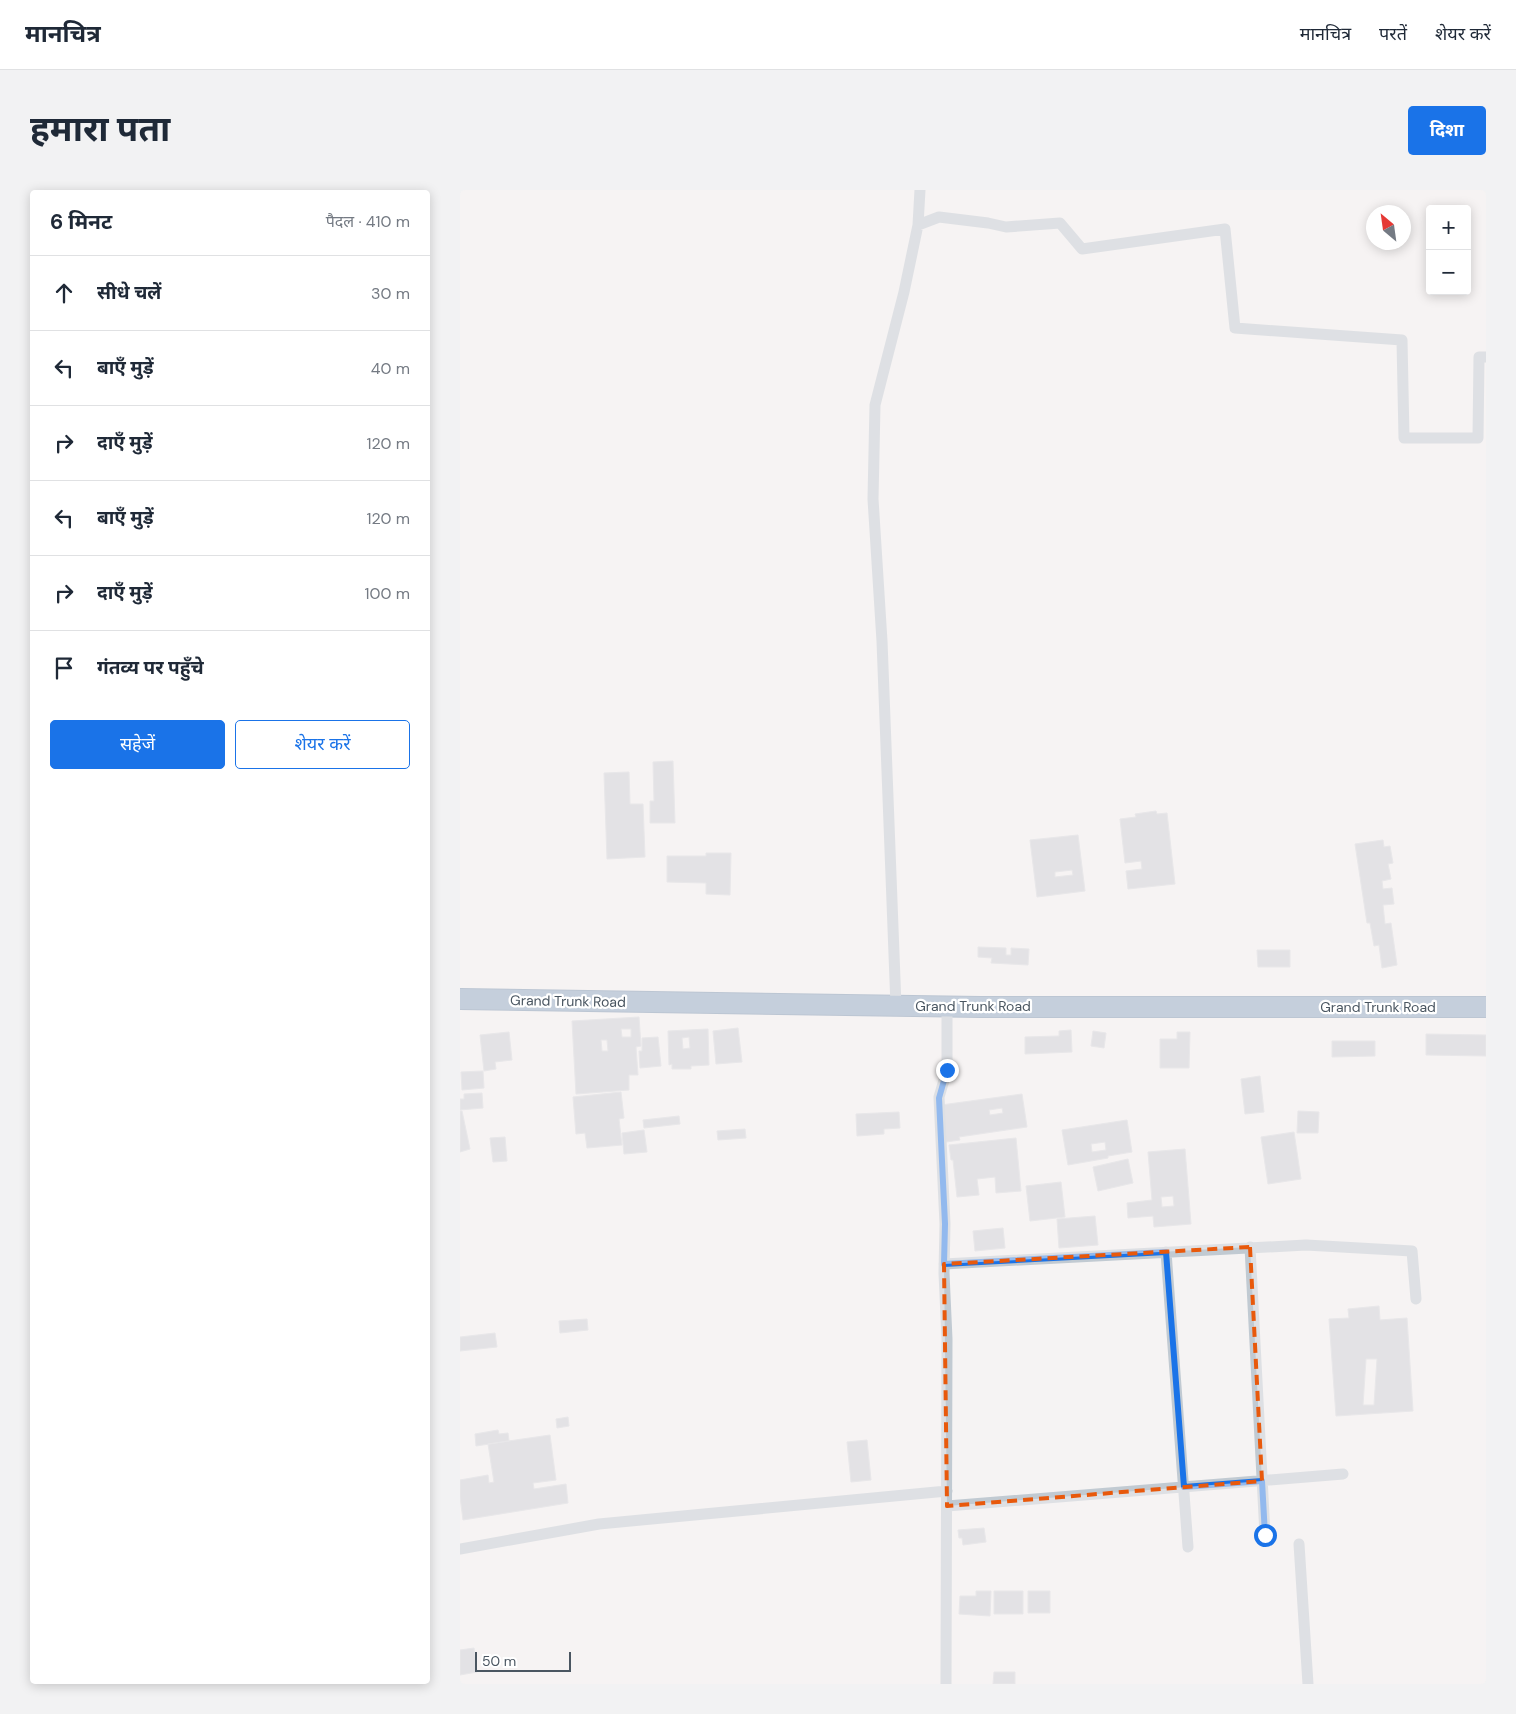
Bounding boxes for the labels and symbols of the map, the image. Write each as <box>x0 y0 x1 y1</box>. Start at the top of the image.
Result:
north arrow <box>1366 205 1411 250</box>
street label: Grand Trunk Road <box>510 991 626 1011</box>
street label: Grand Trunk Road <box>915 997 1031 1015</box>
street label: Grand Trunk Road <box>1320 998 1436 1016</box>
route end <box>936 1059 959 1082</box>
route start <box>1254 1524 1277 1547</box>
scale bar <box>475 1649 571 1672</box>

